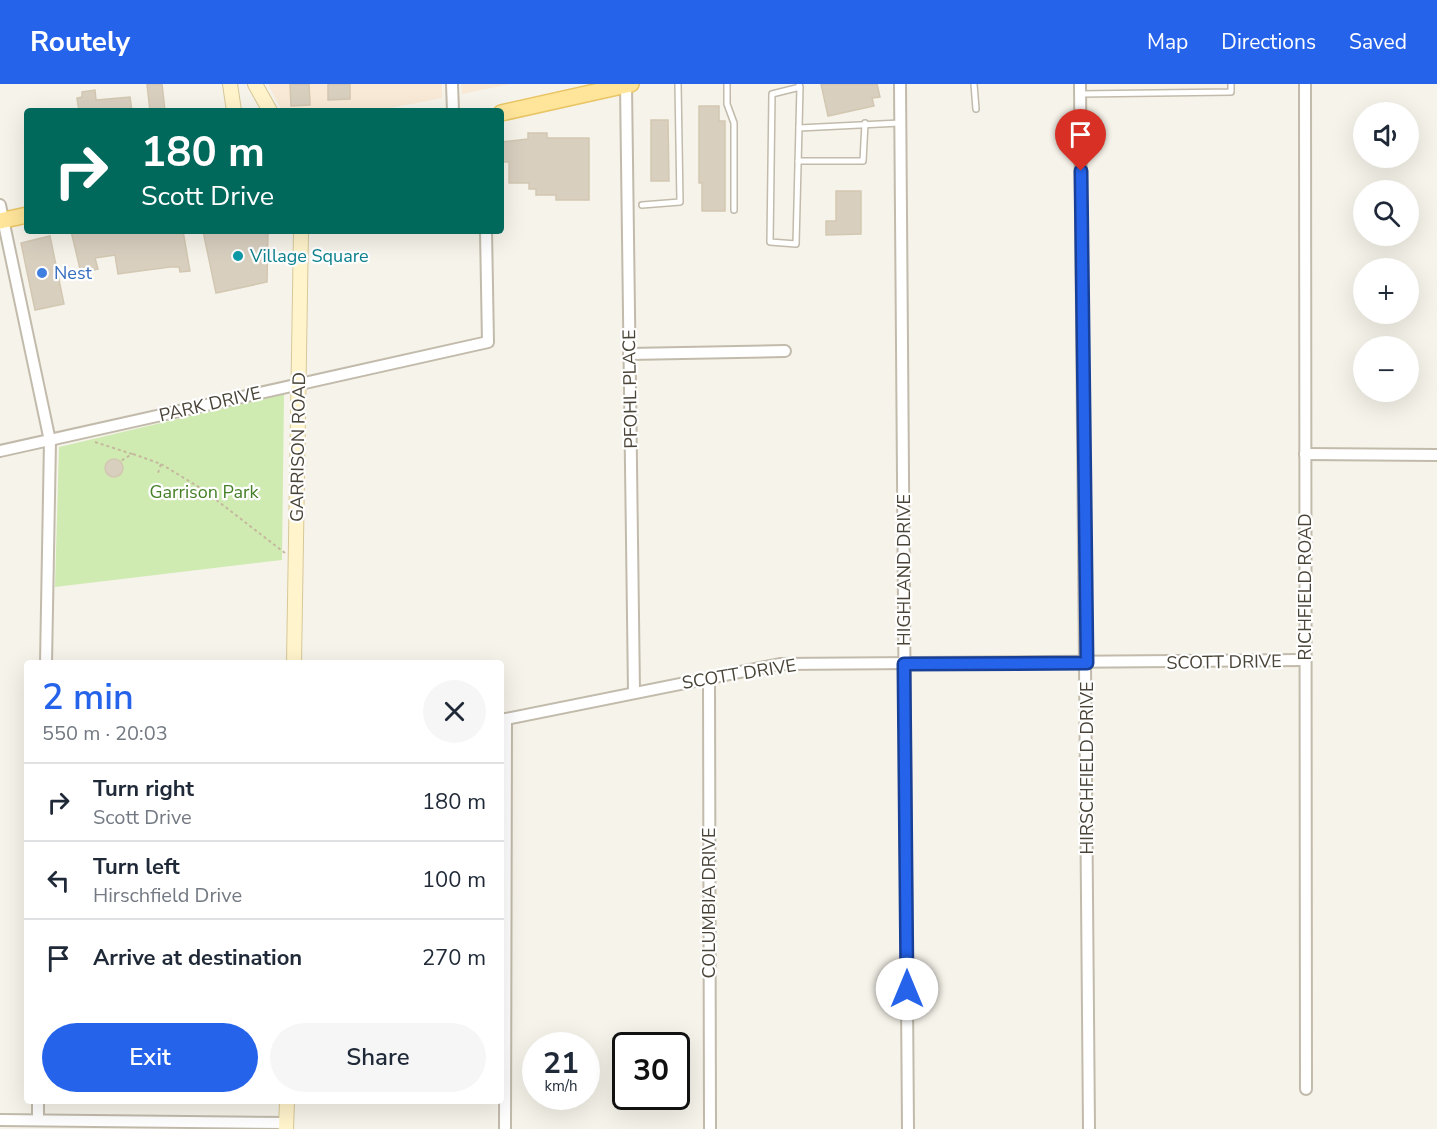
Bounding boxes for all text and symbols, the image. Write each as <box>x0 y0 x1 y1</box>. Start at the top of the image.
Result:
text: Routely <box>30 23 130 61</box>
text: Map <box>1147 28 1188 56</box>
text: Directions <box>1221 28 1316 56</box>
text: Saved <box>1349 28 1407 56</box>
map controls <box>1353 102 1419 402</box>
button: sound <box>1353 102 1419 168</box>
pin <box>1055 109 1106 171</box>
icon: arrive <box>1064 118 1097 151</box>
text: 180 m <box>141 124 265 181</box>
icon: right <box>42 132 120 210</box>
text: Scott Drive <box>141 178 274 215</box>
button: search <box>1353 180 1419 246</box>
place label: Village Square <box>249 244 369 268</box>
marker: Village Square <box>231 249 245 263</box>
button: + <box>1353 258 1419 324</box>
place label: Nest <box>54 261 92 285</box>
marker: Nest <box>35 266 49 280</box>
street label: PFOHL PLACE <box>617 329 643 449</box>
button: − <box>1353 336 1419 402</box>
street label: GARRISON ROAD <box>285 372 311 522</box>
street label: PARK DRIVE <box>157 381 263 427</box>
park label: Garrison Park <box>149 480 260 504</box>
street label: HIGHLAND DRIVE <box>892 494 916 646</box>
street label: RICHFIELD ROAD <box>1293 513 1317 661</box>
street label: SCOTT DRIVE <box>1166 649 1282 675</box>
street label: SCOTT DRIVE <box>680 653 798 695</box>
text: 2 min <box>42 673 134 722</box>
button: close <box>423 680 486 743</box>
street label: HIRSCHFIELD DRIVE <box>1075 682 1099 854</box>
text: 550 m · 20:03 <box>42 720 168 747</box>
text: Turn right <box>93 774 194 804</box>
icon: right <box>42 786 75 819</box>
text: 180 m <box>422 787 486 817</box>
text: Scott Drive <box>93 804 192 831</box>
street label: COLUMBIA DRIVE <box>697 828 721 978</box>
text: Turn left <box>93 852 180 882</box>
icon: left <box>42 864 75 897</box>
text: 100 m <box>422 865 486 895</box>
text: Hirschfield Drive <box>93 882 242 909</box>
icon: arrive <box>42 942 75 975</box>
text: Arrive at destination <box>93 943 302 973</box>
text: 270 m <box>422 943 486 973</box>
position arrow <box>875 957 939 1021</box>
button: Exit <box>42 1023 258 1092</box>
button: Share <box>270 1023 486 1092</box>
speed limit sign: 30 <box>612 1032 690 1110</box>
text: 21 <box>543 1043 579 1084</box>
text: km/h <box>544 1076 578 1096</box>

